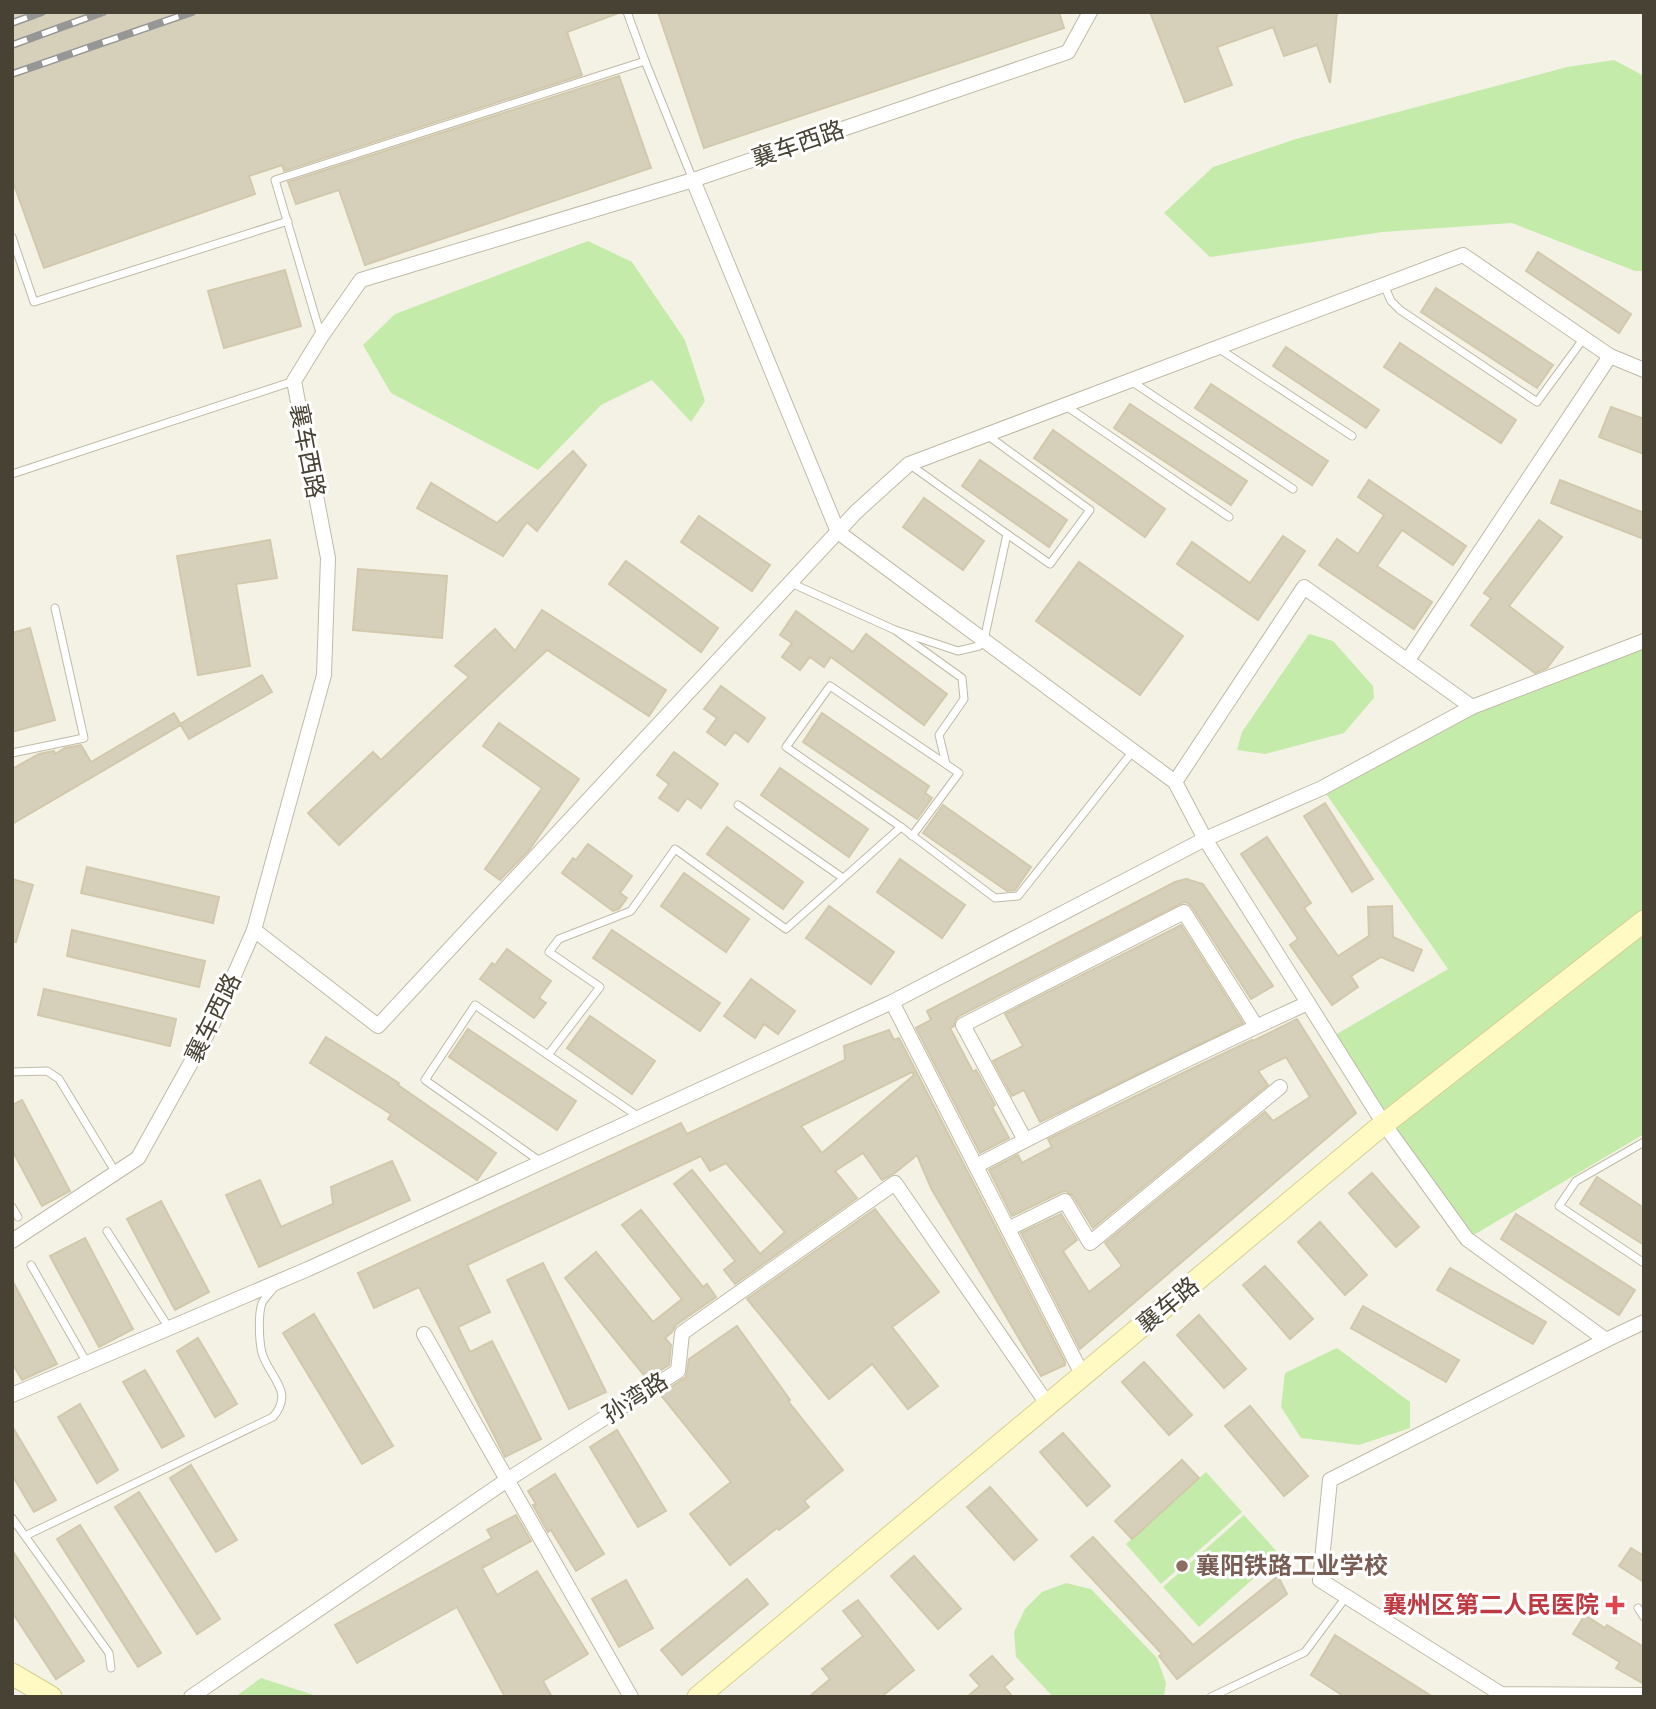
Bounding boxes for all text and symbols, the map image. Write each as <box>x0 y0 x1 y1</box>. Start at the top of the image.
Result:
street label: 襄车西路 <box>747 113 849 175</box>
street label: 襄车西路 <box>282 401 332 501</box>
street label: 襄车西路 <box>178 968 248 1068</box>
street label: 襄车路 <box>1130 1270 1206 1340</box>
street label: 孙湾路 <box>596 1365 674 1431</box>
place label: 襄阳铁路工业学校 <box>1196 1550 1388 1582</box>
marker: 襄阳铁路工业学校 <box>1174 1558 1190 1574</box>
place label: 襄州区第二人民医院 <box>1383 1589 1599 1621</box>
marker: 襄州区第二人民医院 <box>1605 1595 1625 1615</box>

